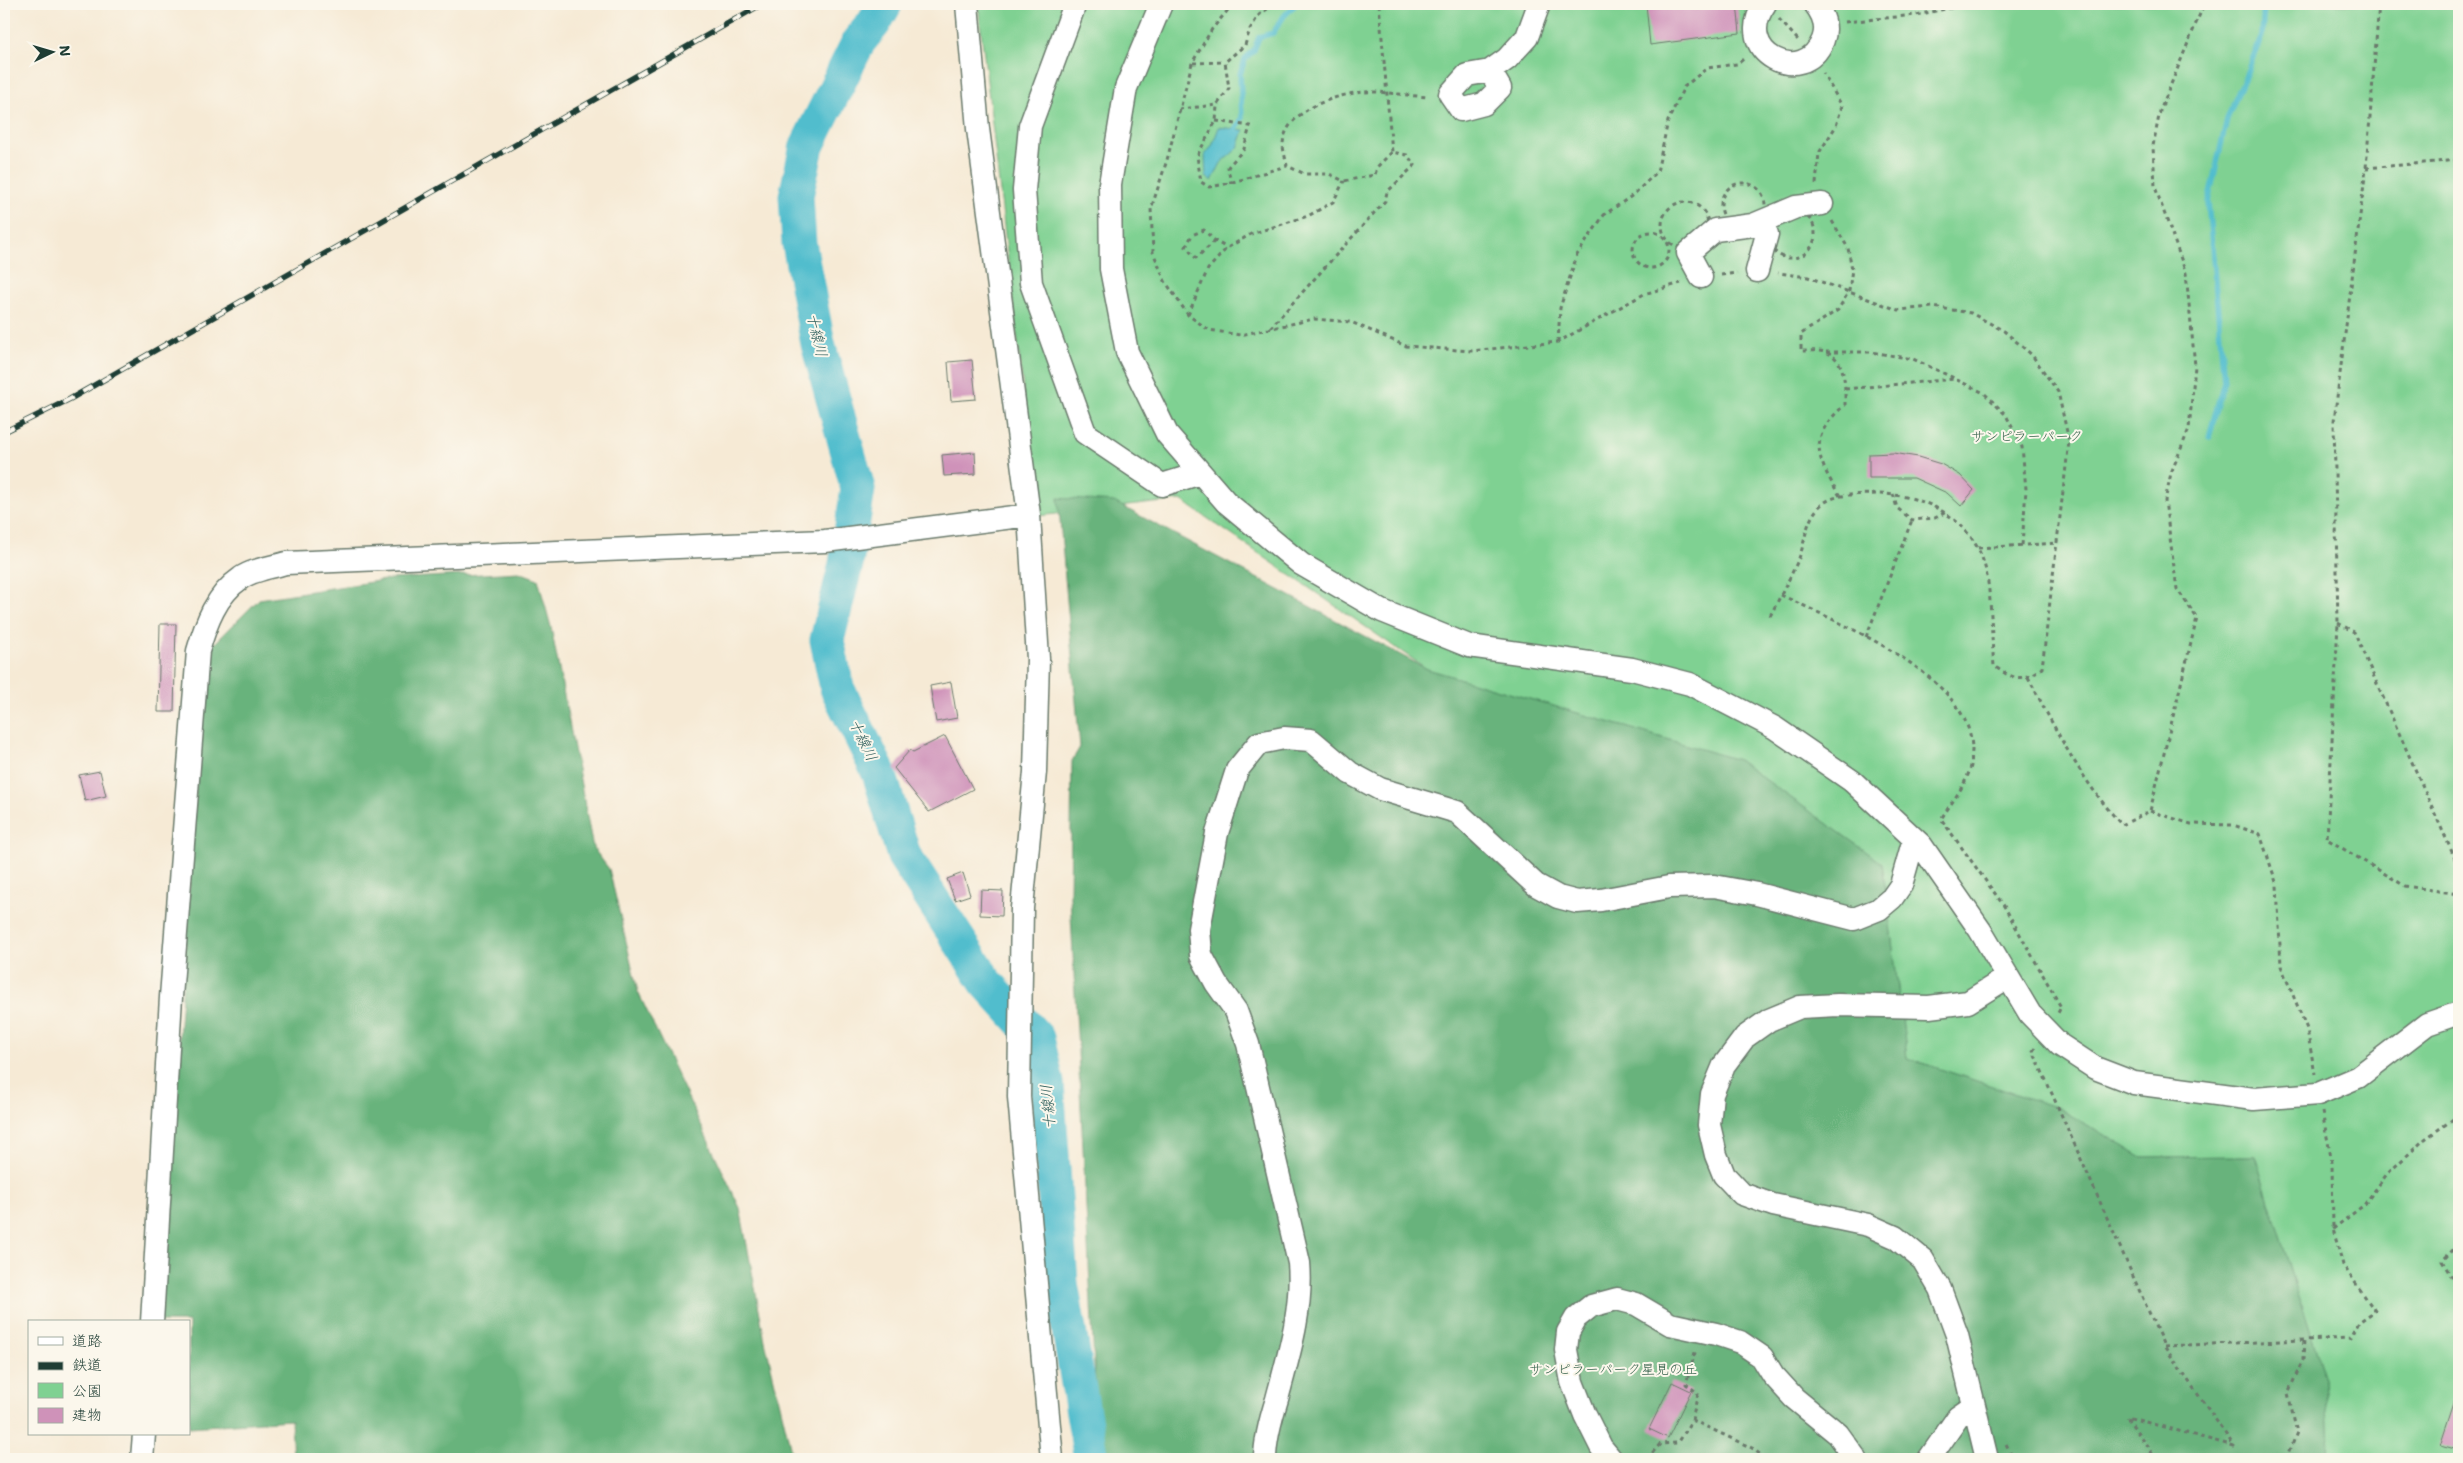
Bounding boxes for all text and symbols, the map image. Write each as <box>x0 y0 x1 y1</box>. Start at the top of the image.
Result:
north arrow <box>28 28 78 78</box>
text: N <box>56 45 74 57</box>
water label: 十線川 <box>802 311 832 359</box>
park label: サンピラーパーク <box>1971 427 2083 445</box>
water label: 十線川 <box>844 715 882 765</box>
water label: 十線川 <box>1036 1084 1060 1130</box>
legend <box>28 1320 190 1436</box>
text: 道路 <box>72 1331 102 1351</box>
text: 鉄道 <box>72 1355 102 1375</box>
park label: サンピラーパーク星見の丘 <box>1529 1360 1697 1378</box>
text: 公園 <box>72 1381 102 1401</box>
text: 建物 <box>72 1405 102 1425</box>

